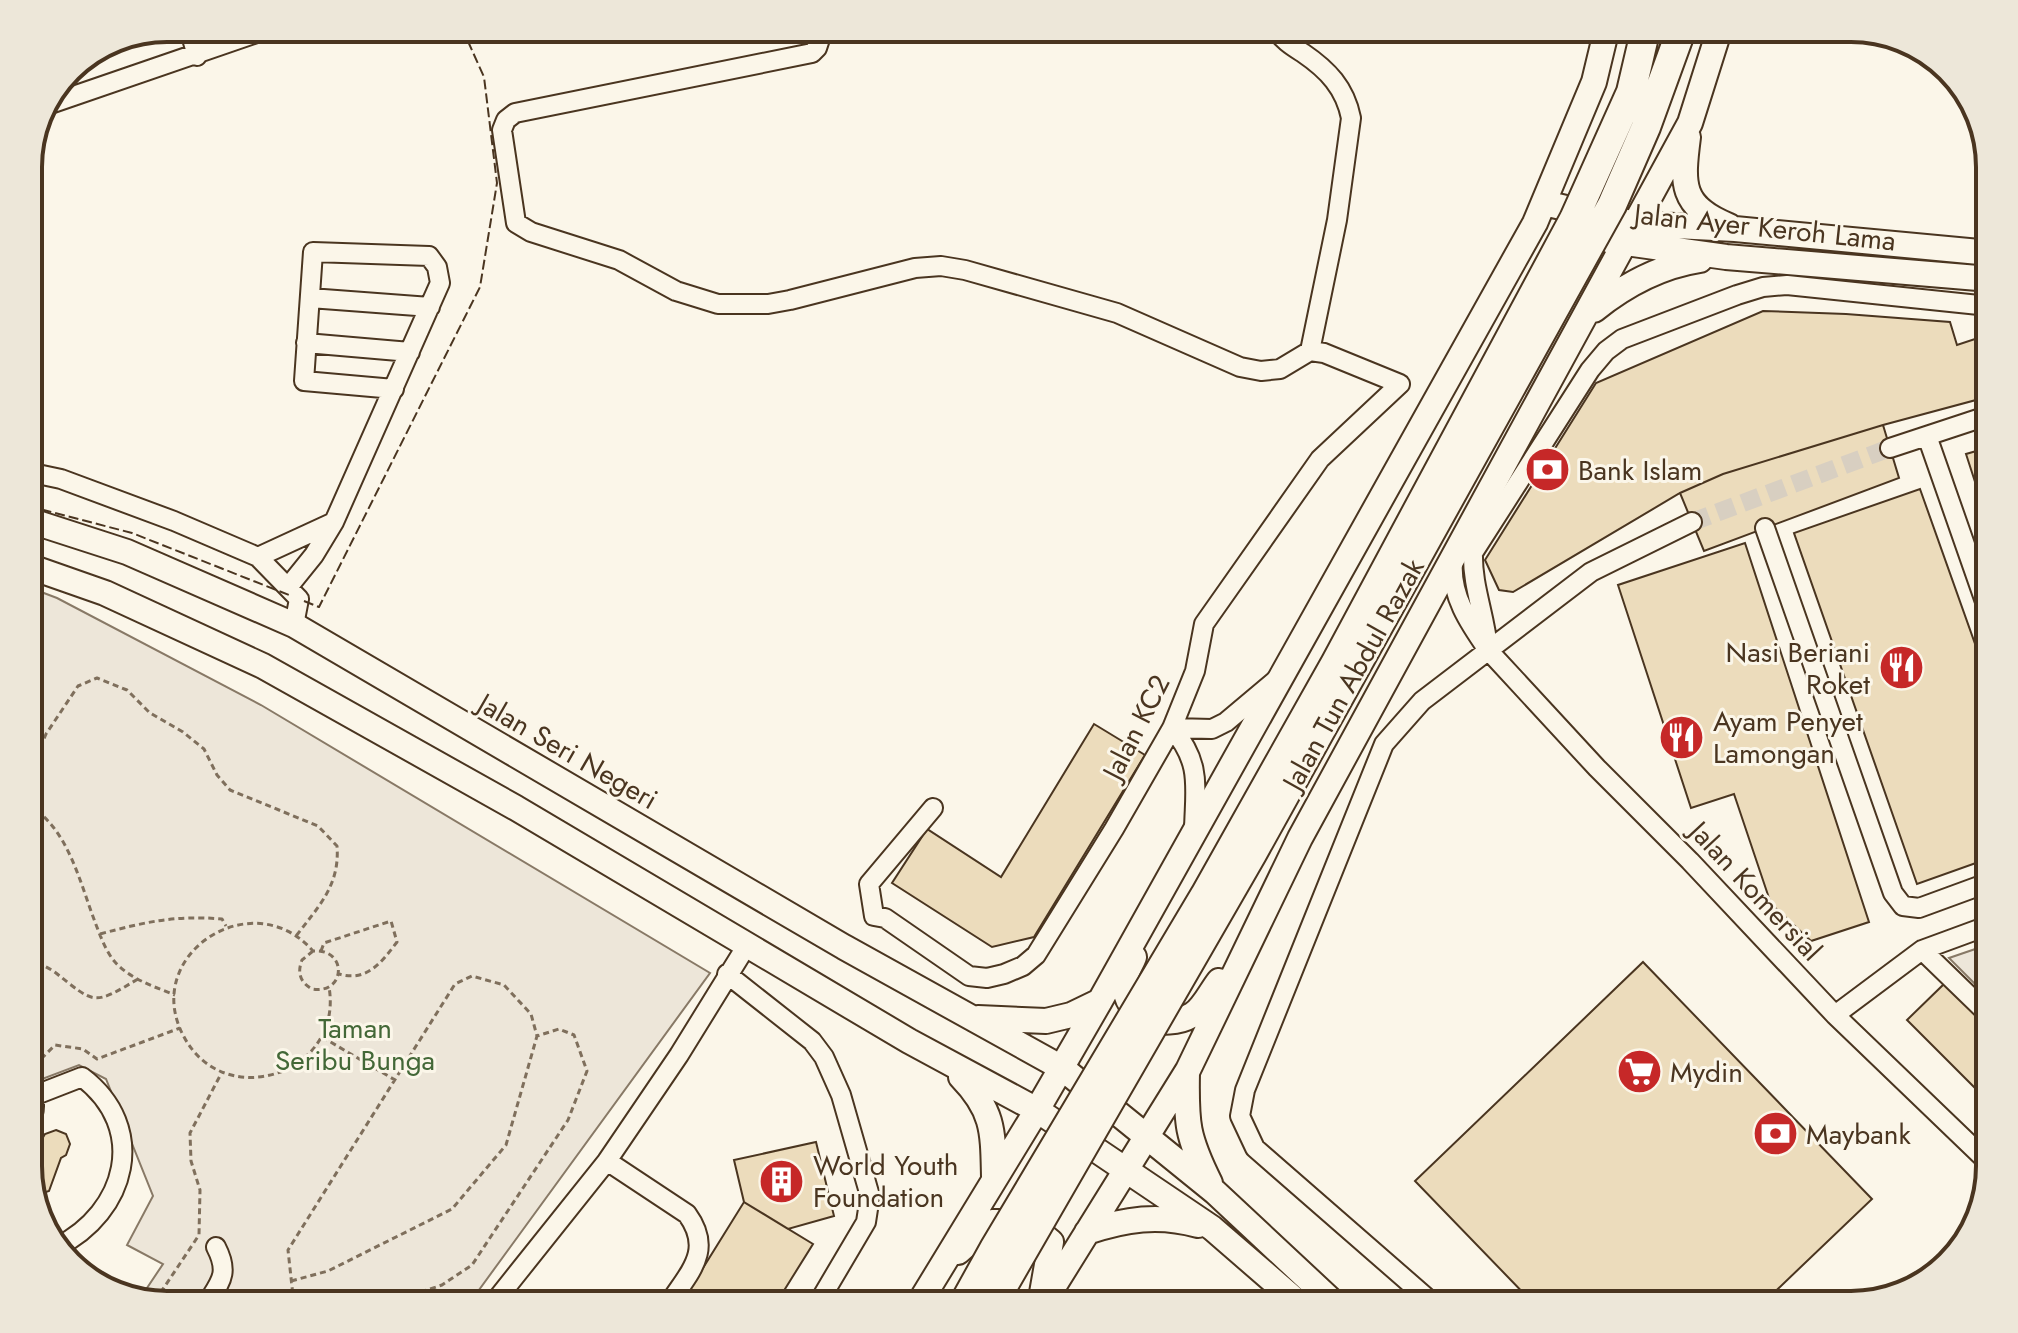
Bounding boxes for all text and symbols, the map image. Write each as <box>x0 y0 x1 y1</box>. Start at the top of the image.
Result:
street label: Jalan Ayer Keroh Lama <box>1628 193 1898 262</box>
bank icon: Bank Islam <box>1523 446 1571 494</box>
place label: Bank Islam <box>1578 450 1702 491</box>
street label: Jalan Tun Abdul Razak <box>1271 550 1435 801</box>
place label: Nasi Beriani Roket <box>1725 632 1870 705</box>
restaurant icon: Nasi Beriani Roket <box>1877 644 1925 692</box>
street label: Jalan KC2 <box>1091 668 1180 790</box>
street label: Jalan Seri Negeri <box>467 681 665 820</box>
place label: Ayam Penyet Lamongan <box>1713 701 1863 774</box>
restaurant icon: Ayam Penyet Lamongan <box>1658 713 1706 761</box>
street label: Jalan Komersial <box>1677 809 1831 970</box>
park label: Taman Seribu Bunga <box>275 1008 435 1081</box>
supermarket icon: Mydin <box>1615 1048 1663 1096</box>
place label: Mydin <box>1670 1052 1743 1093</box>
bank icon: Maybank <box>1751 1110 1799 1158</box>
place label: Maybank <box>1806 1114 1911 1155</box>
place label: World Youth Foundation <box>813 1145 959 1218</box>
building icon: World Youth Foundation <box>758 1157 806 1205</box>

